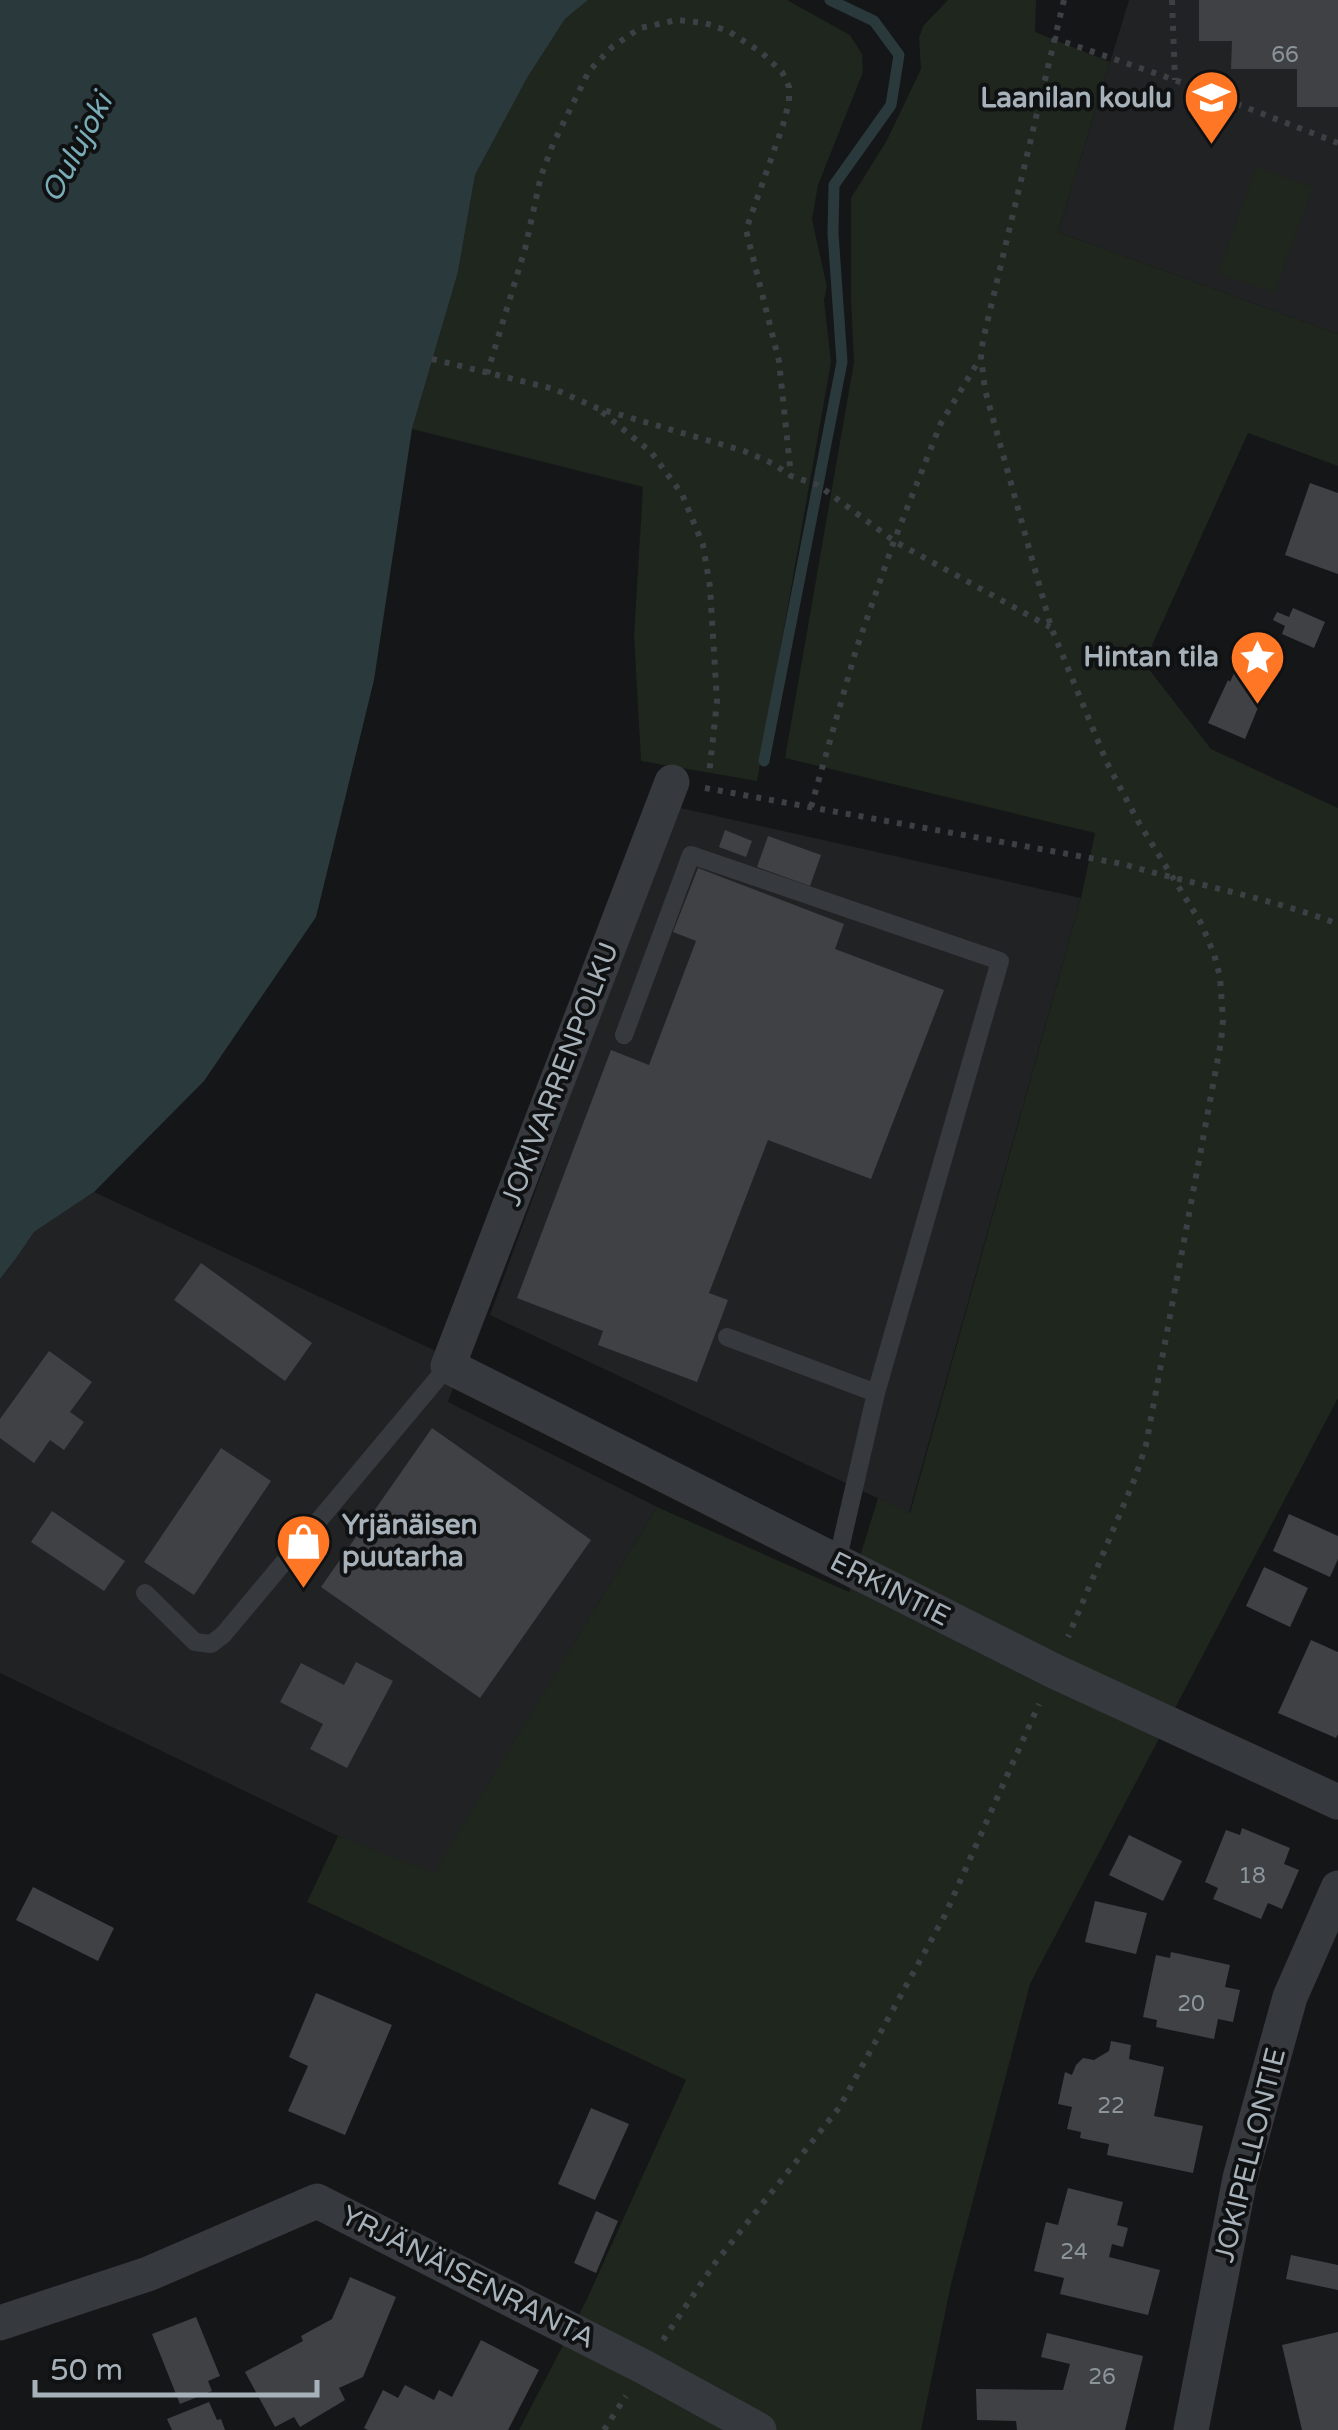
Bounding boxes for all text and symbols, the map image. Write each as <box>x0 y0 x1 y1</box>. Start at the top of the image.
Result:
house number: 66 <box>1271 42 1299 68</box>
school or university icon: Laanilan koulu <box>1181 68 1241 147</box>
place label: Laanilan koulu <box>980 81 1172 115</box>
water label: Oulujoki <box>33 84 123 209</box>
place icon: Hintan tila <box>1228 627 1288 706</box>
place label: Hintan tila <box>1083 640 1219 674</box>
street label: JOKIVARRENPOLKU <box>494 937 626 1211</box>
place label: Yrjänäisen puutarha <box>342 1508 478 1574</box>
shop icon: Yrjänäisen puutarha <box>273 1511 333 1590</box>
street label: ERKINTIE <box>824 1544 956 1634</box>
house number: 18 <box>1238 1863 1266 1889</box>
house number: 20 <box>1177 1991 1205 2017</box>
street label: JOKIPELLONTIE <box>1207 2044 1293 2266</box>
house number: 22 <box>1097 2093 1125 2119</box>
street label: YRJÄNÄISENRANTA <box>335 2198 601 2356</box>
house number: 24 <box>1060 2239 1088 2265</box>
scale bar <box>35 2335 318 2397</box>
text: 50 m <box>50 2352 123 2389</box>
house number: 26 <box>1088 2364 1116 2390</box>

